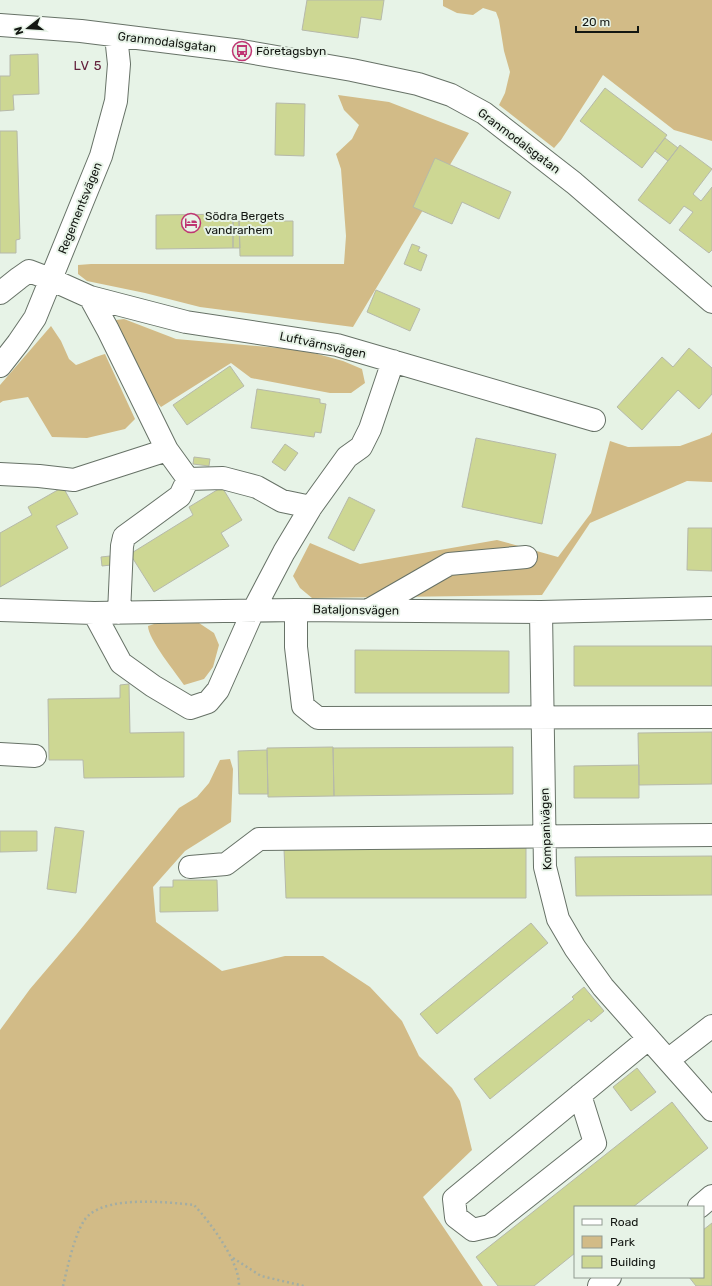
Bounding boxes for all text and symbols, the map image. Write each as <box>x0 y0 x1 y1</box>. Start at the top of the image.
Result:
north arrow <box>8 8 48 48</box>
scale bar <box>576 8 638 34</box>
text: 20 m <box>582 15 610 29</box>
text: N <box>12 25 26 36</box>
street label: Granmodalsgatan <box>117 29 217 55</box>
bus stop icon: Företagsbyn <box>231 40 253 62</box>
place label: Företagsbyn <box>256 44 326 58</box>
district label: LV 5 <box>73 58 103 73</box>
street label: Granmodalsgatan <box>475 106 563 176</box>
street label: Regementsvägen <box>55 160 105 256</box>
place label: Södra Bergets vandrarhem <box>205 209 284 237</box>
hotel icon: Södra Bergets vandrarhem <box>180 212 202 234</box>
street label: Luftvärnsvägen <box>278 329 368 361</box>
street label: Bataljonsvägen <box>313 602 399 618</box>
street label: Kompanivägen <box>538 787 554 871</box>
legend <box>574 1206 704 1278</box>
text: Road <box>610 1215 638 1229</box>
text: Park <box>610 1235 636 1249</box>
text: Building <box>610 1255 656 1269</box>

